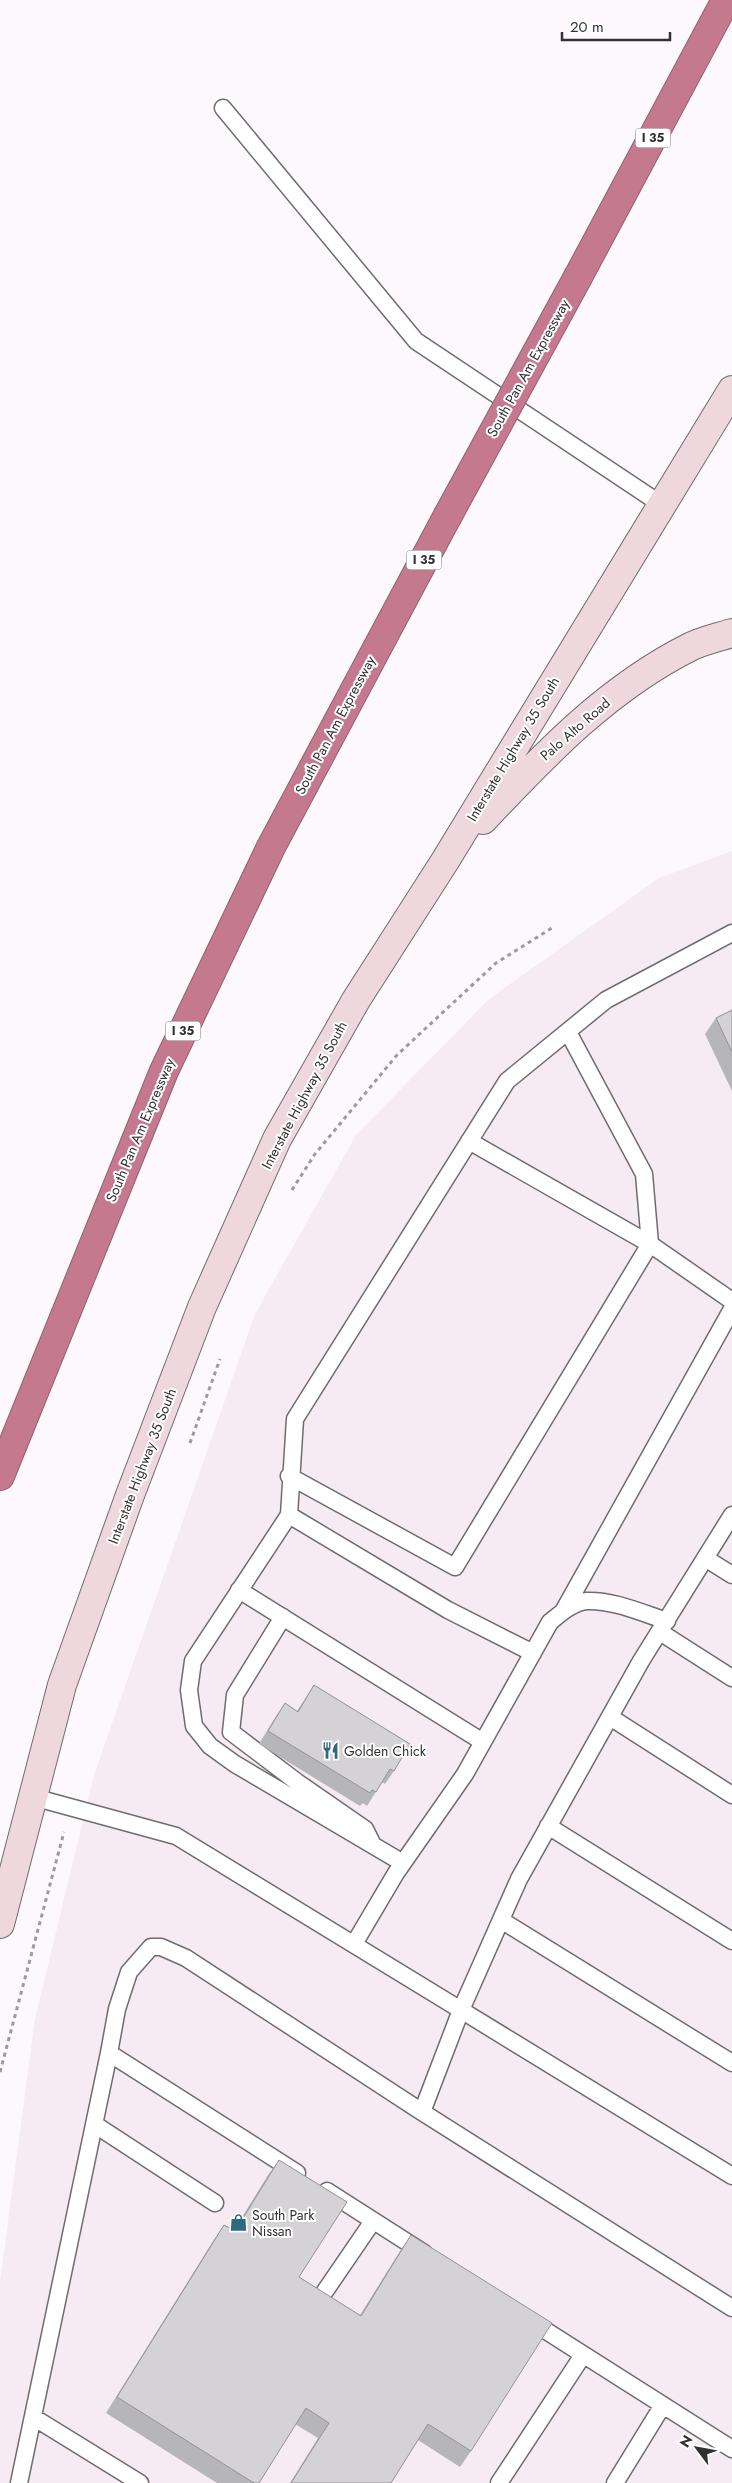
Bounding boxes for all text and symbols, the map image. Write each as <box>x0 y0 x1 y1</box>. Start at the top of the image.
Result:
scale bar <box>562 10 670 42</box>
text: 20 m <box>570 16 604 38</box>
road number: I 35 <box>636 128 670 148</box>
street label: South Pan Am Expressway <box>482 295 575 440</box>
road number: I 35 <box>406 550 442 570</box>
street label: South Pan Am Expressway <box>290 651 380 798</box>
street label: Interstate Highway 35 South <box>462 673 564 825</box>
street label: Palo Alto Road <box>536 693 614 765</box>
street label: Interstate Highway 35 South <box>256 1017 352 1173</box>
road number: I 35 <box>166 1021 200 1040</box>
street label: South Pan Am Expressway <box>101 1054 180 1205</box>
street label: Interstate Highway 35 South <box>103 1385 181 1547</box>
restaurant icon: Golden Chick <box>320 1741 340 1761</box>
place label: Golden Chick <box>344 1741 427 1761</box>
place label: South Park Nissan <box>252 2205 315 2241</box>
shop icon: South Park Nissan <box>228 2213 248 2233</box>
north arrow <box>672 2423 722 2473</box>
text: N <box>675 2431 697 2451</box>

